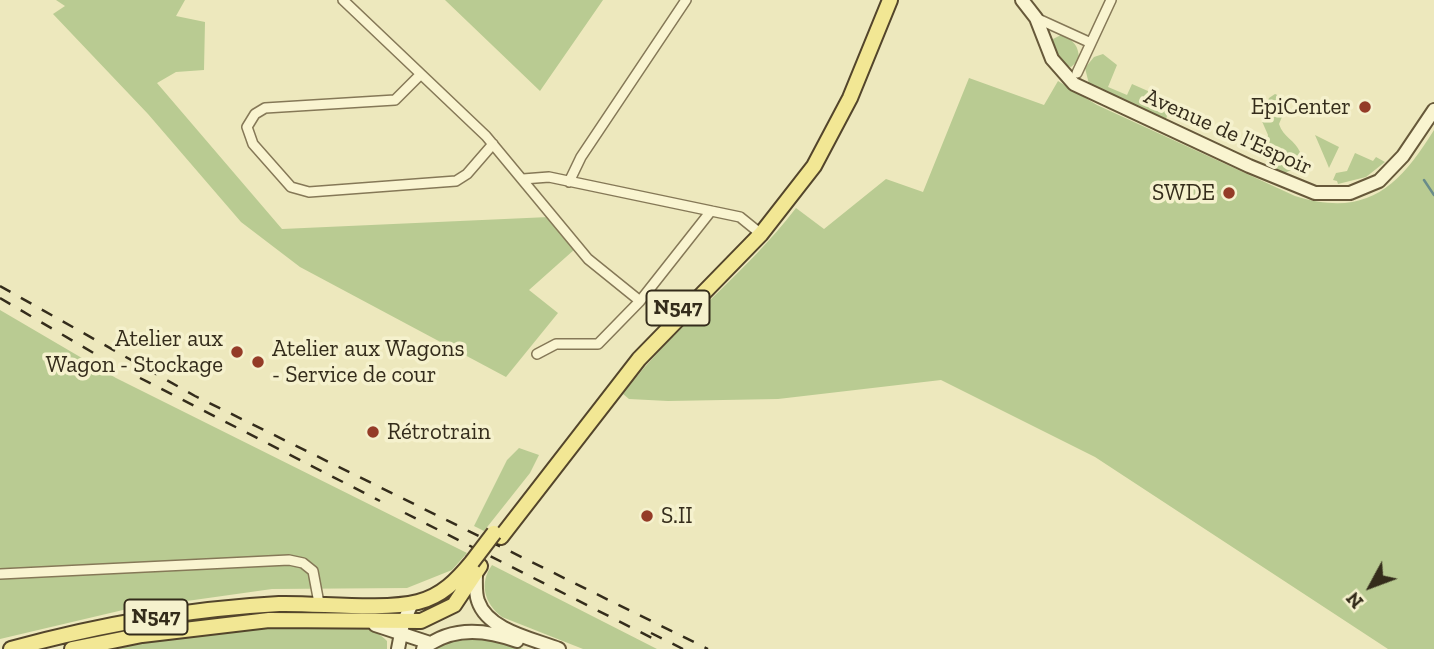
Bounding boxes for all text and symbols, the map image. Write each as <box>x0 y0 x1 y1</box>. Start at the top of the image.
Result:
street label: Avenue de l'Espoir <box>1140 83 1316 181</box>
place label: EpiCenter <box>1251 93 1351 121</box>
marker: EpiCenter <box>1357 99 1373 115</box>
place label: SWDE <box>1152 179 1215 207</box>
marker: SWDE <box>1221 185 1237 201</box>
road number: N547 <box>646 290 710 326</box>
place label: Atelier aux Wagon - Stockage <box>46 325 223 379</box>
place label: Atelier aux Wagons - Service de cour <box>272 335 465 389</box>
marker: Atelier aux Wagon - Stockage <box>229 344 245 360</box>
marker: Atelier aux Wagons - Service de cour <box>250 354 266 370</box>
place label: Rétrotrain <box>387 418 491 446</box>
marker: Rétrotrain <box>365 424 381 440</box>
place label: S.II <box>661 502 693 530</box>
marker: S.II <box>639 508 655 524</box>
north arrow <box>1336 551 1406 621</box>
text: N <box>1341 587 1368 613</box>
road number: N547 <box>124 600 188 634</box>

